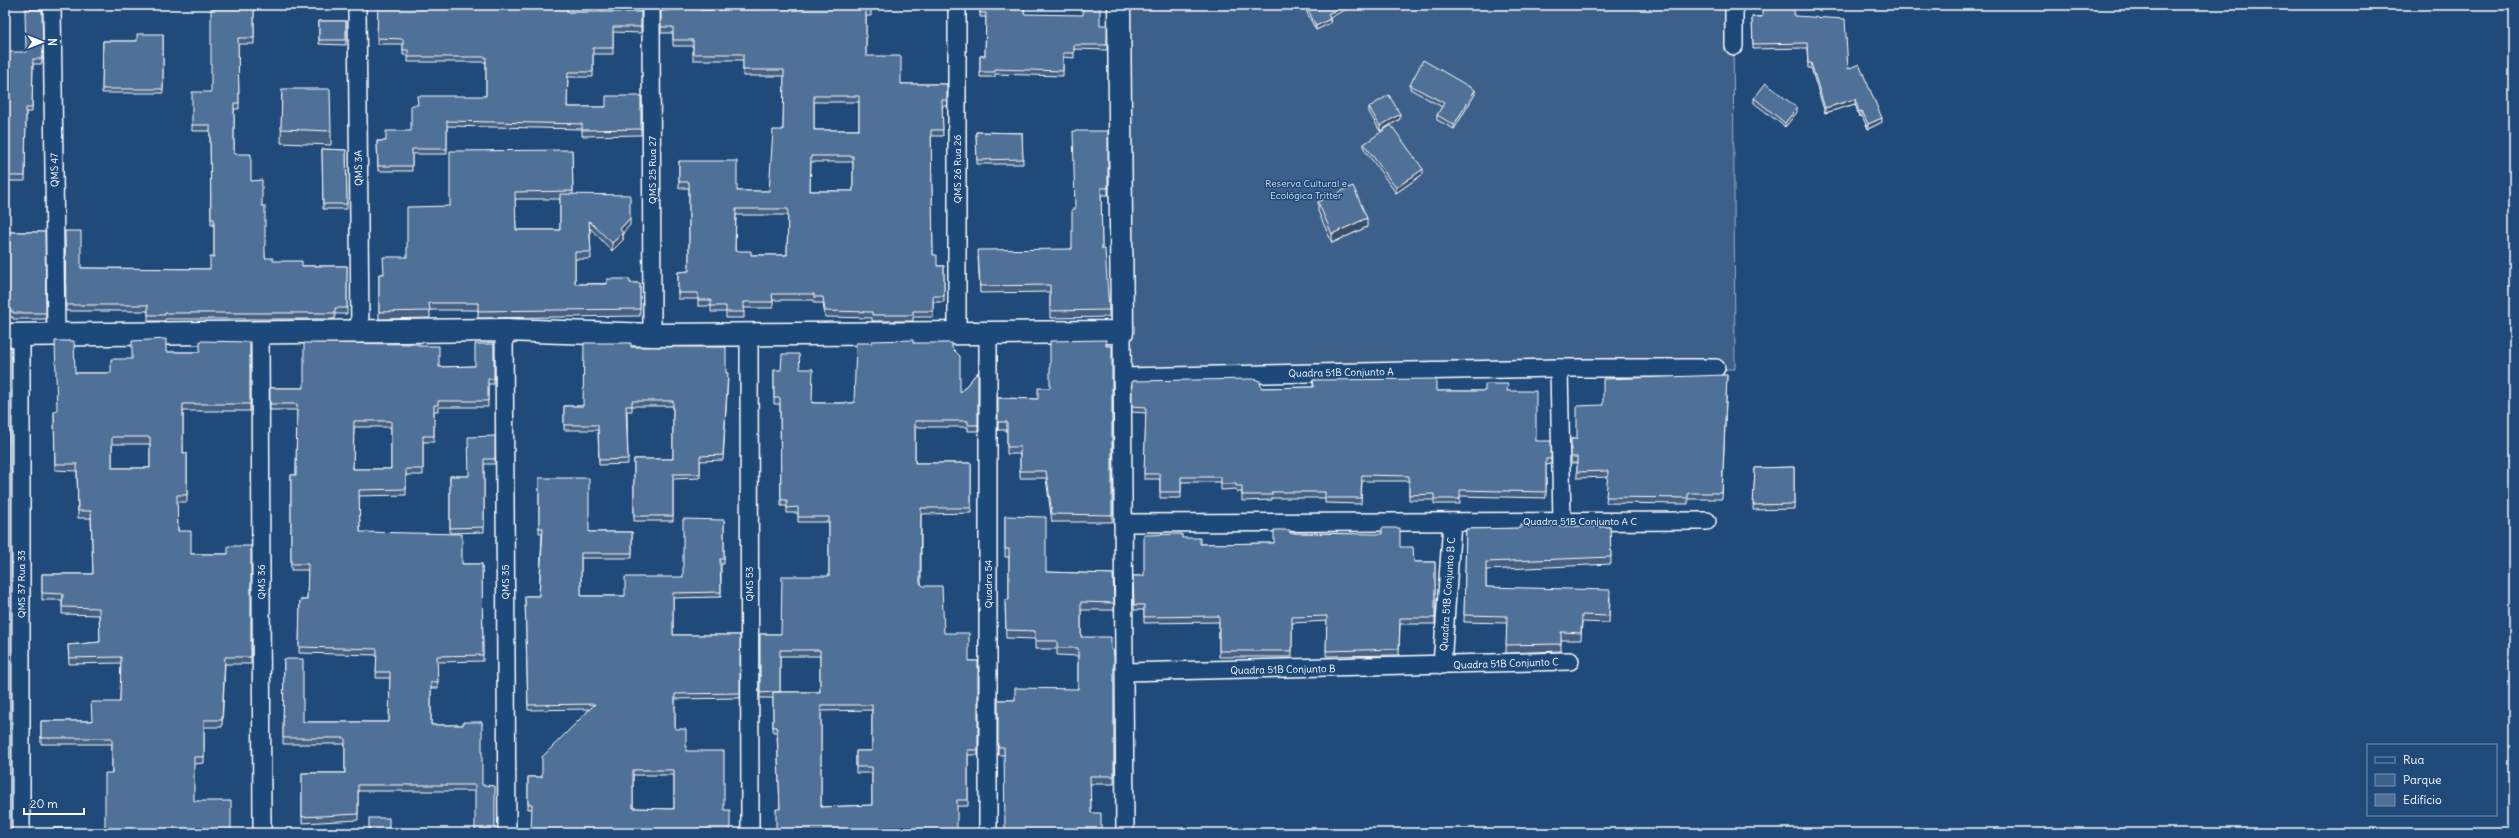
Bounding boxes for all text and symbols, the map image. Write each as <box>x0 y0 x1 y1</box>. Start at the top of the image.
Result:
north arrow <box>22 22 62 62</box>
text: N <box>45 38 59 46</box>
street label: QMS 26 Rua 26 <box>951 134 964 203</box>
street label: QMS 25 Rua 27 <box>646 136 659 204</box>
street label: QMS 3A <box>352 149 365 186</box>
street label: QMS 47 <box>48 153 61 187</box>
park label: Reserva Cultural e Ecológica Tritter <box>1265 177 1347 202</box>
street label: Quadra 51B Conjunto A <box>1288 365 1394 380</box>
street label: Quadra 51B Conjunto A C <box>1523 515 1637 528</box>
street label: Quadra 51B Conjunto B C <box>1437 536 1458 651</box>
street label: QMS 37 Rua 33 <box>15 550 28 618</box>
street label: Quadra 54 <box>982 560 995 608</box>
street label: QMS 36 <box>255 564 268 600</box>
street label: QMS 35 <box>499 564 512 600</box>
street label: QMS 53 <box>743 566 756 602</box>
street label: Quadra 51B Conjunto C <box>1453 655 1559 672</box>
street label: Quadra 51B Conjunto B <box>1230 662 1336 677</box>
legend <box>2367 744 2497 816</box>
text: Rua <box>2403 752 2425 767</box>
text: Parque <box>2403 772 2442 787</box>
scale bar <box>24 790 84 816</box>
text: Edifício <box>2403 792 2442 807</box>
text: 20 m <box>30 796 58 811</box>

